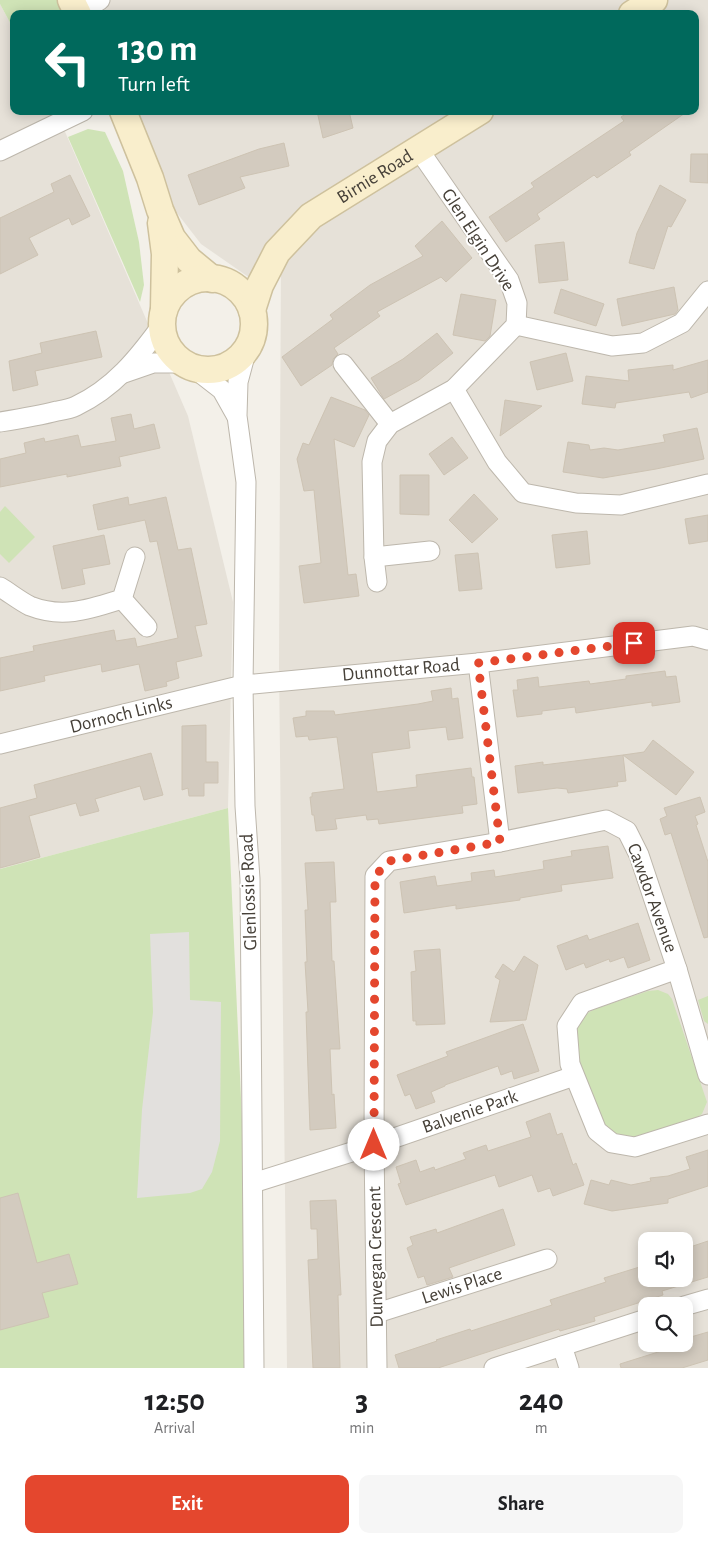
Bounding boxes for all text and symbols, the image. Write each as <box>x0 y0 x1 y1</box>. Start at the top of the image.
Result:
icon: left <box>35 30 100 95</box>
text: 130 m <box>118 32 197 67</box>
text: Turn left <box>118 73 190 95</box>
street label: Birnie Road <box>334 146 416 207</box>
street label: Glen Elgin Drive <box>438 185 518 295</box>
pin <box>613 622 655 664</box>
icon: arrive <box>620 629 648 657</box>
street label: Dunnottar Road <box>341 655 461 685</box>
street label: Dornoch Links <box>68 693 174 737</box>
street label: Glenlossie Road <box>237 833 261 951</box>
street label: Cawdor Avenue <box>623 841 681 955</box>
street label: Balvenie Park <box>420 1087 520 1137</box>
position arrow <box>347 1118 399 1170</box>
street label: Dunvegan Crescent <box>365 1186 387 1328</box>
map controls <box>638 1232 693 1352</box>
button: sound <box>638 1232 693 1287</box>
street label: Lewis Place <box>419 1264 505 1308</box>
button: search <box>638 1297 693 1352</box>
text: 12:50 <box>144 1386 205 1416</box>
text: 3 <box>355 1386 368 1416</box>
text: 240 <box>519 1386 564 1416</box>
text: Arrival <box>154 1420 195 1436</box>
text: min <box>349 1420 374 1436</box>
text: m <box>535 1420 548 1436</box>
button: Exit <box>25 1475 349 1533</box>
button: Share <box>359 1475 683 1533</box>

